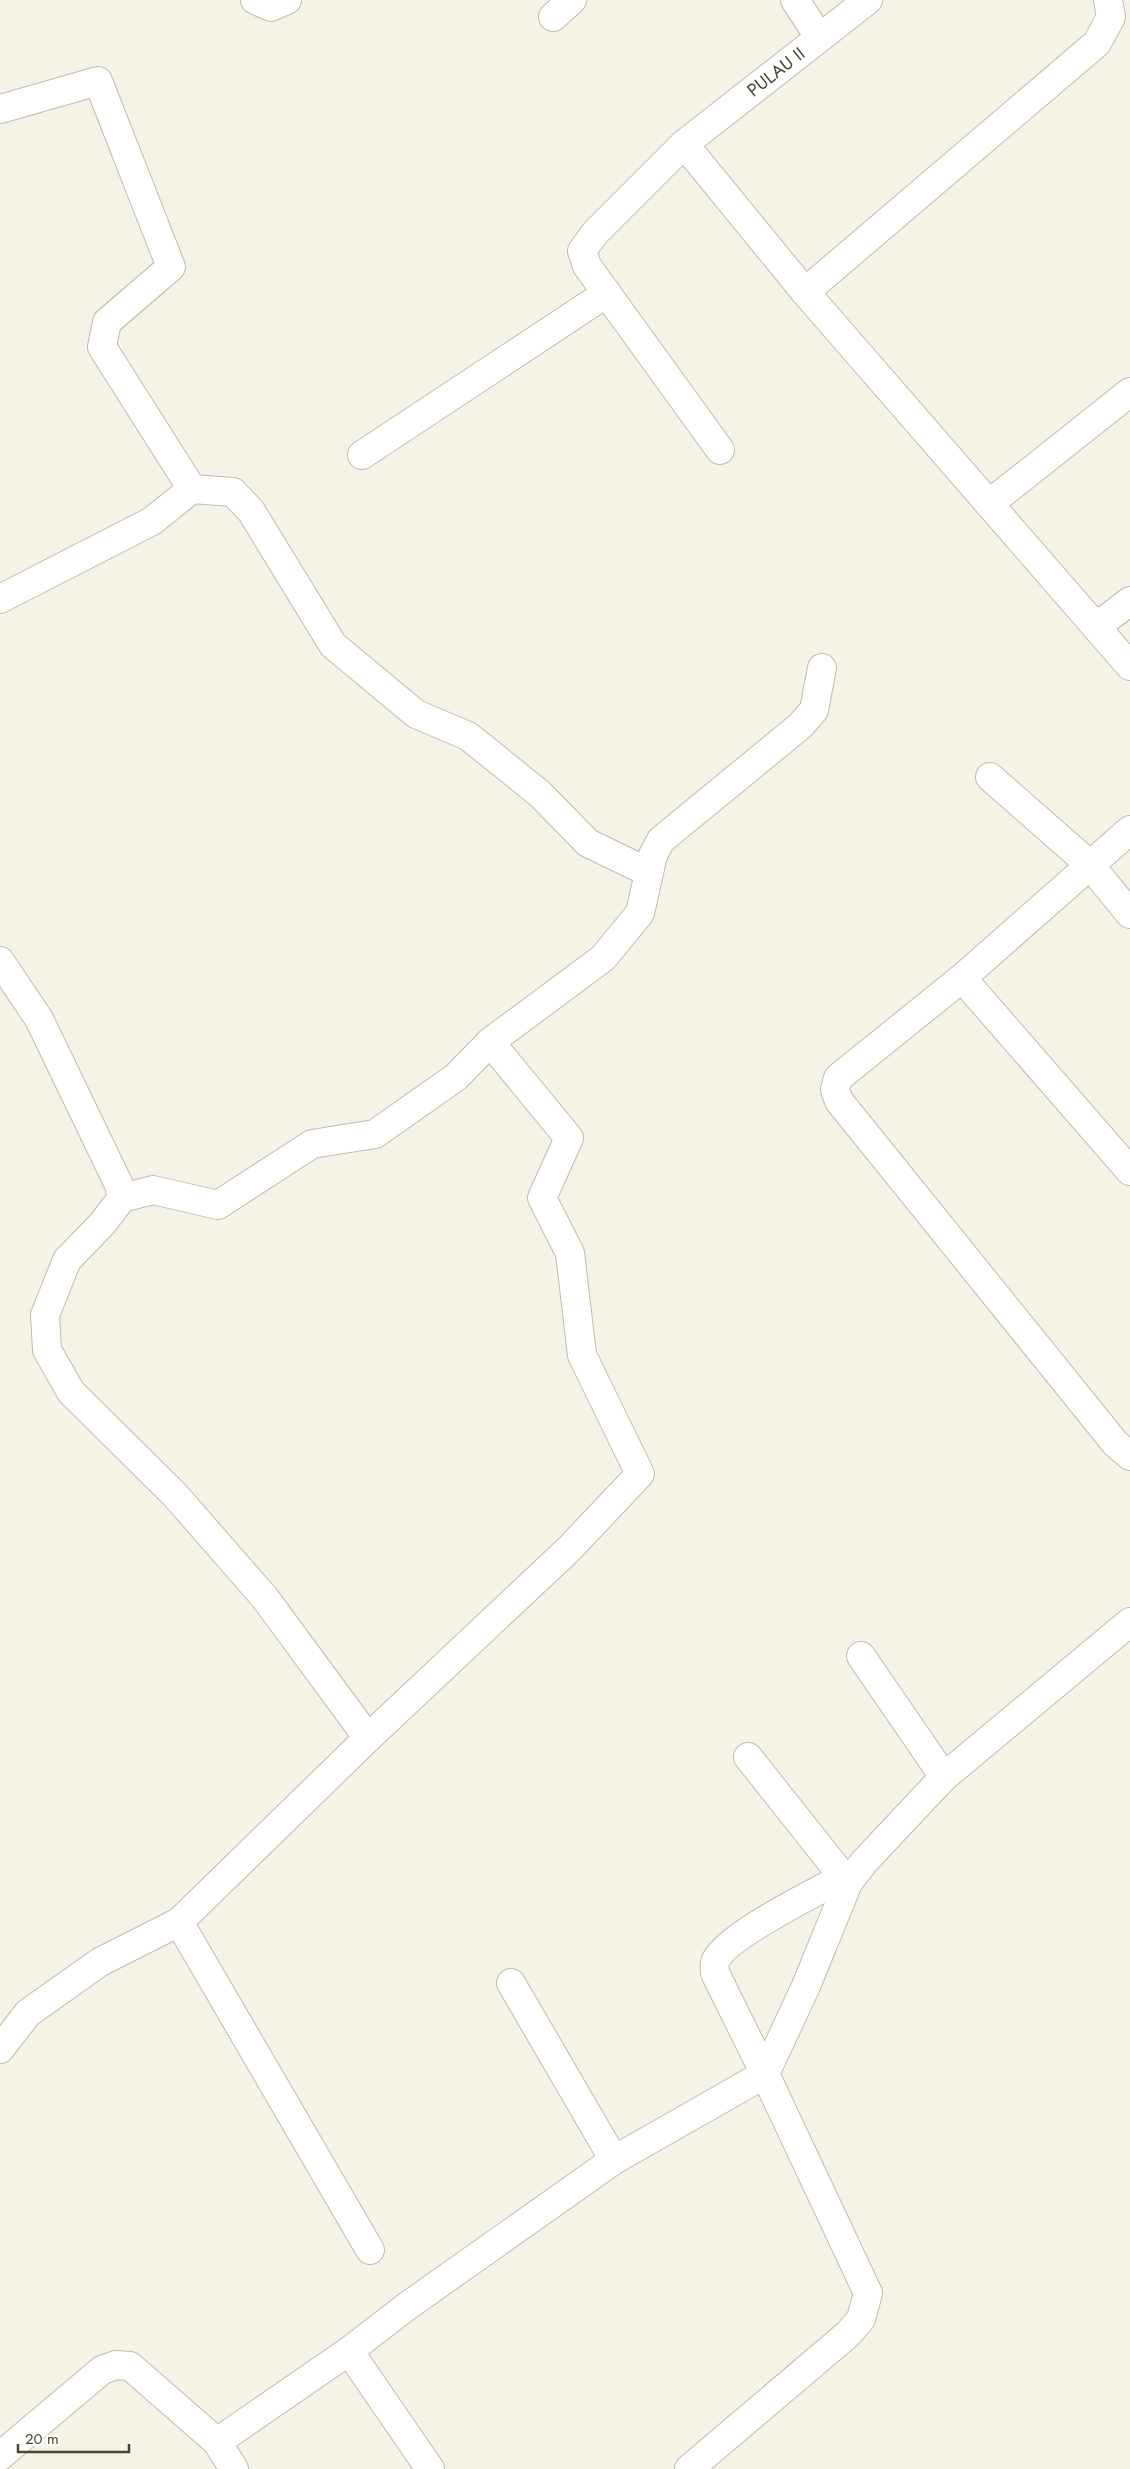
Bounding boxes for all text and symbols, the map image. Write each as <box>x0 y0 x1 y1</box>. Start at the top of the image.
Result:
street label: PULAU II <box>742 41 810 103</box>
scale bar <box>18 2422 129 2454</box>
text: 20 m <box>25 2428 59 2450</box>

